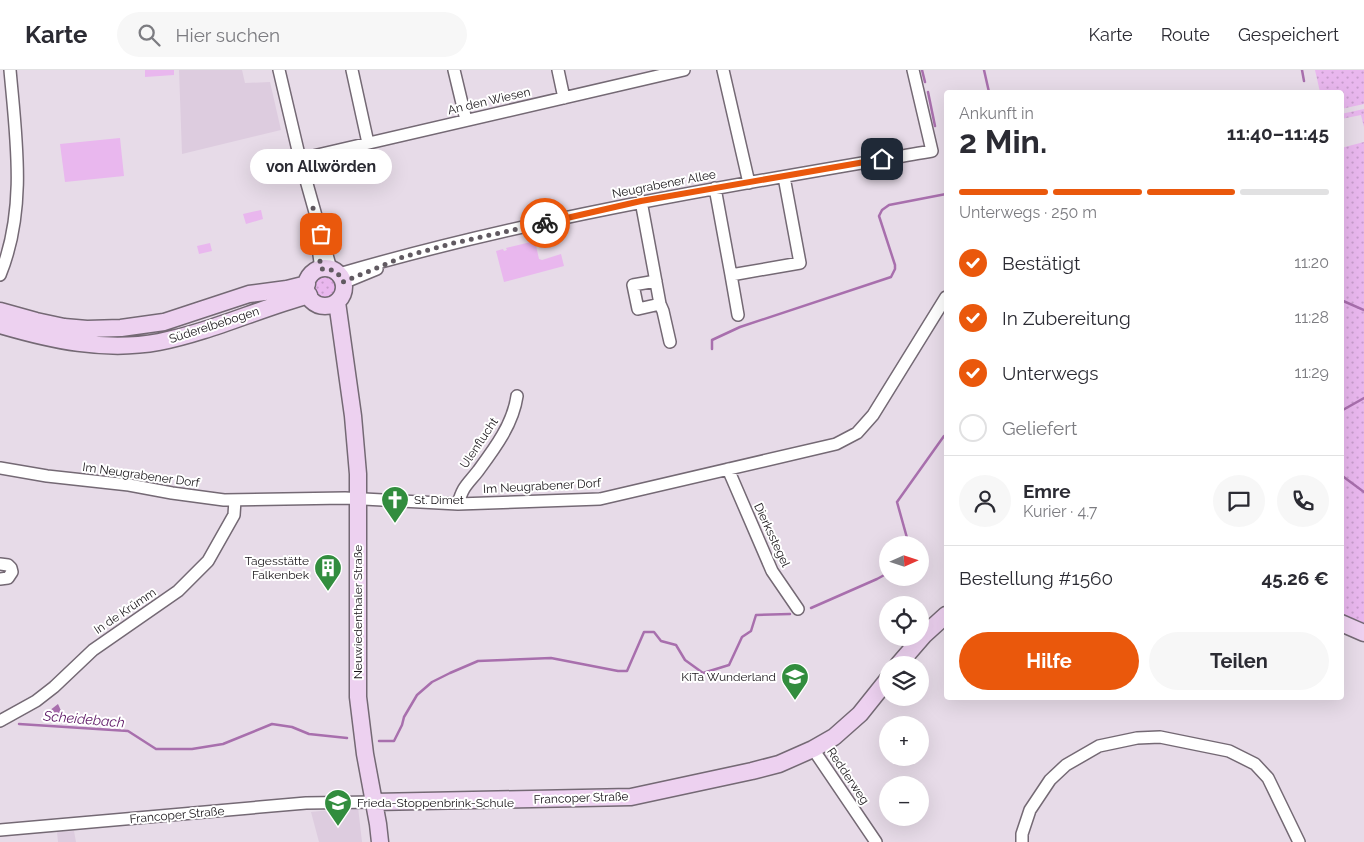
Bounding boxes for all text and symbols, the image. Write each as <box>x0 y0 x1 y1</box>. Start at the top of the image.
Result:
search box <box>117 12 467 57</box>
text: Karte <box>25 20 87 49</box>
icon: search <box>135 21 163 49</box>
text: Hier suchen <box>175 24 280 46</box>
text: Karte <box>1089 24 1133 45</box>
text: Route <box>1161 24 1210 45</box>
text: Gespeichert <box>1238 24 1339 45</box>
street label: An den Wiesen <box>446 85 532 117</box>
text: Ankunft in <box>959 104 1034 123</box>
text: 11:40–11:45 <box>1227 122 1329 144</box>
text: 2 Min. <box>959 123 1047 160</box>
pin <box>861 138 903 180</box>
icon: home <box>868 145 896 173</box>
callout: von Allwörden <box>250 149 392 184</box>
text: von Allwörden <box>266 157 376 176</box>
street label: Neugrabener Allee <box>611 167 717 201</box>
courier <box>520 198 570 248</box>
text: Unterwegs · 250 m <box>959 203 1097 222</box>
icon: bike <box>531 209 559 237</box>
pin <box>300 213 342 255</box>
icon: bag <box>307 220 335 248</box>
icon: check <box>959 249 987 277</box>
text: Bestätigt <box>1002 252 1080 274</box>
text: 11:20 <box>1294 253 1329 272</box>
street label: Süderelbebogen <box>167 304 261 346</box>
icon: check <box>959 304 987 332</box>
text: In Zubereitung <box>1002 307 1131 329</box>
text: 11:28 <box>1294 308 1329 327</box>
icon: check <box>959 359 987 387</box>
text: Unterwegs <box>1002 362 1098 384</box>
text: 11:29 <box>1295 363 1329 382</box>
street label: Ulenflucht <box>457 415 501 471</box>
text: Geliefert <box>1002 417 1077 439</box>
street label: Im Neugrabener Dorf <box>82 460 201 490</box>
button: person <box>959 475 1011 527</box>
button: chat <box>1213 475 1265 527</box>
button: phone <box>1277 475 1329 527</box>
street label: Im Neugrabener Dorf <box>483 476 602 496</box>
text: Emre <box>1023 480 1071 502</box>
church icon: St. Dimet <box>380 485 410 524</box>
place label: St. Dimet <box>414 493 464 507</box>
street label: Dierksstegel <box>751 501 793 570</box>
text: Kurier · 4.7 <box>1023 502 1097 521</box>
north arrow <box>879 536 929 586</box>
map controls <box>879 536 929 826</box>
street label: Neuwiedenthaler Straße <box>351 545 365 679</box>
building icon: Tagesstätte Falkenbek <box>313 553 343 592</box>
place label: Tagesstätte Falkenbek <box>245 554 310 582</box>
text: Bestellung #1560 <box>959 567 1113 589</box>
text: 45.26 € <box>1261 567 1329 589</box>
street label: In de Krümm <box>91 585 159 637</box>
button: locate <box>879 596 929 646</box>
button: Hilfe <box>959 632 1139 690</box>
button: Teilen <box>1149 632 1329 690</box>
button: layers <box>879 656 929 706</box>
school or university icon: KiTa Wunderland <box>780 662 810 701</box>
place label: KiTa Wunderland <box>681 670 776 684</box>
water label: Scheidebach <box>42 707 125 731</box>
button: + <box>879 716 929 766</box>
street label: Redderweg <box>824 745 872 807</box>
button: − <box>879 776 929 826</box>
school or university icon: Frieda-Stoppenbrink-Schule <box>323 788 353 827</box>
street label: Francoper Straße <box>533 789 629 807</box>
place label: Frieda-Stoppenbrink-Schule <box>357 796 514 810</box>
street label: Francoper Straße <box>129 804 225 826</box>

